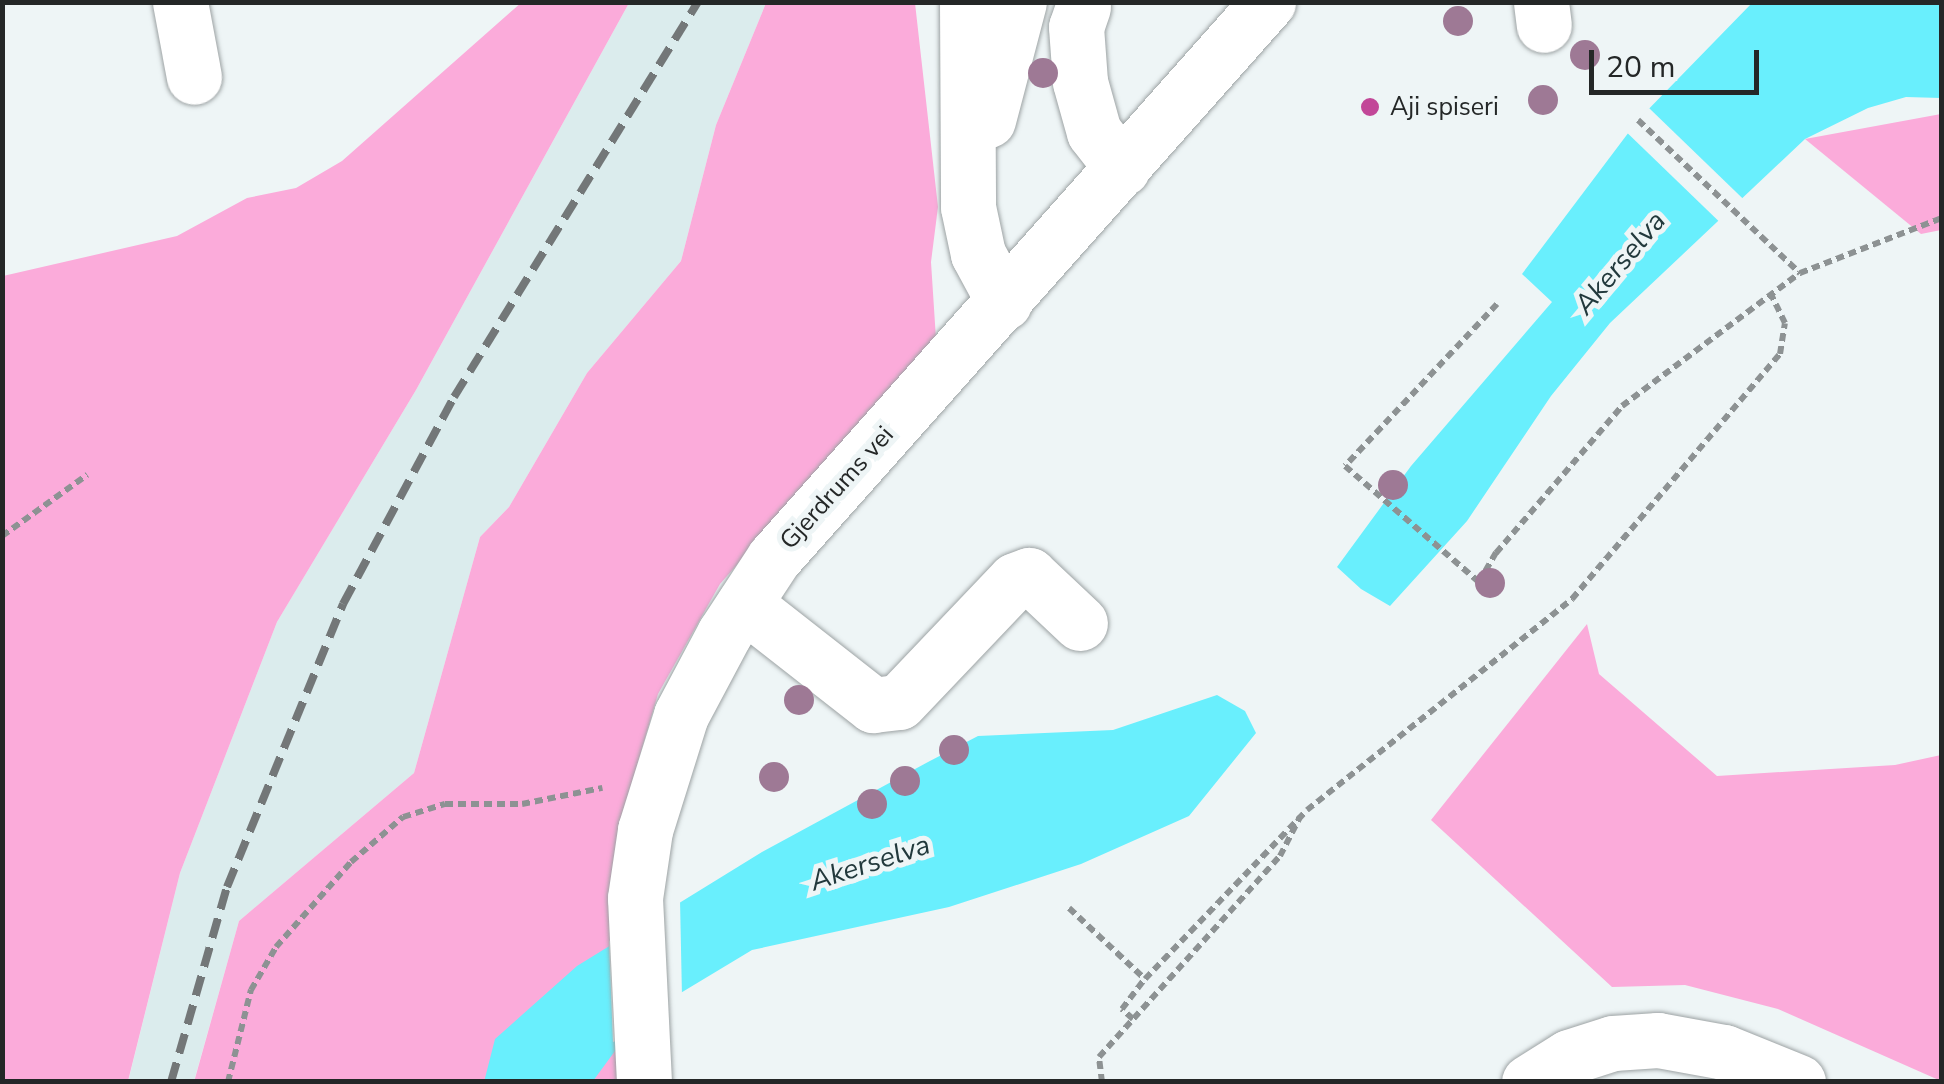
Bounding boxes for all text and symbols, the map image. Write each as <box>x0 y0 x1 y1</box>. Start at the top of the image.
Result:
scale bar <box>1594 30 1764 92</box>
text: 20 m <box>1606 47 1675 88</box>
place label: Aji spiseri <box>1390 92 1499 122</box>
marker: Aji spiseri <box>1359 96 1381 118</box>
water label: Akerselva <box>1567 205 1673 321</box>
street label: Gjerdrums vei <box>774 420 900 556</box>
water label: Akerselva <box>806 828 934 898</box>

